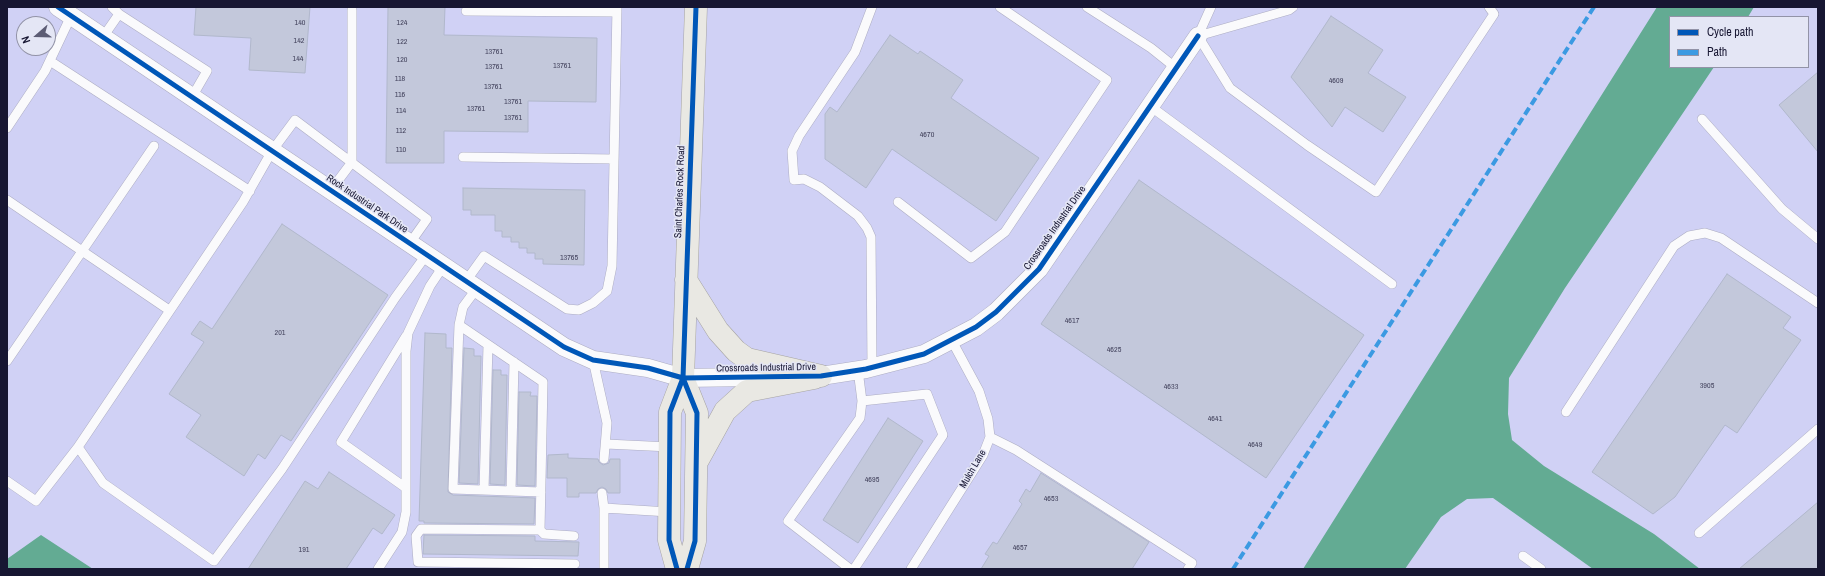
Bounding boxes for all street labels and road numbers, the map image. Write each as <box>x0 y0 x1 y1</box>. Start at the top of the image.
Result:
street label: Saint Charles Rock Road <box>672 146 688 238</box>
street label: Rock Industrial Park Drive <box>324 172 410 236</box>
street label: Crossroads Industrial Drive <box>1021 184 1089 272</box>
street label: Crossroads Industrial Drive <box>716 361 816 375</box>
street label: Mulch Lane <box>957 448 989 490</box>

